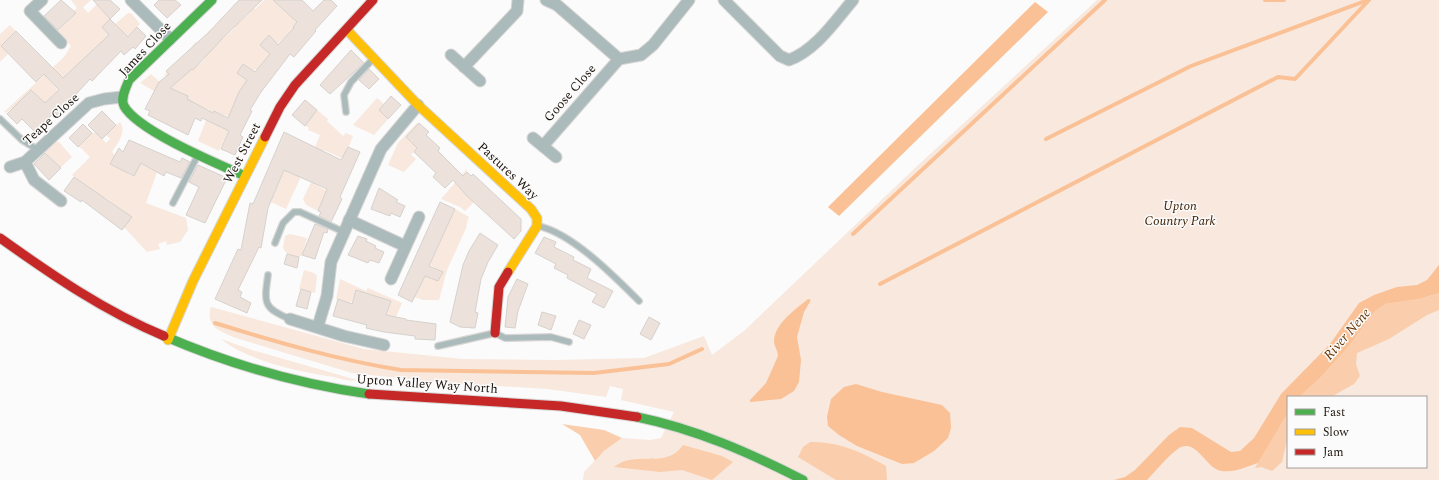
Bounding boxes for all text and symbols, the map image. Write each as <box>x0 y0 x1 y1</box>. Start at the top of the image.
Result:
street label: James Close <box>114 17 176 81</box>
street label: Goose Close <box>539 59 601 127</box>
street label: Teape Close <box>18 88 84 150</box>
street label: West Street <box>218 119 266 187</box>
street label: Pastures Way <box>473 137 544 205</box>
park label: Upton Country Park <box>1144 196 1216 231</box>
water label: River Nene <box>1318 303 1376 365</box>
street label: Upton Valley Way North <box>356 369 499 399</box>
legend <box>1287 396 1427 468</box>
text: Fast <box>1323 403 1345 422</box>
text: Slow <box>1323 423 1349 442</box>
text: Jam <box>1323 443 1344 462</box>

